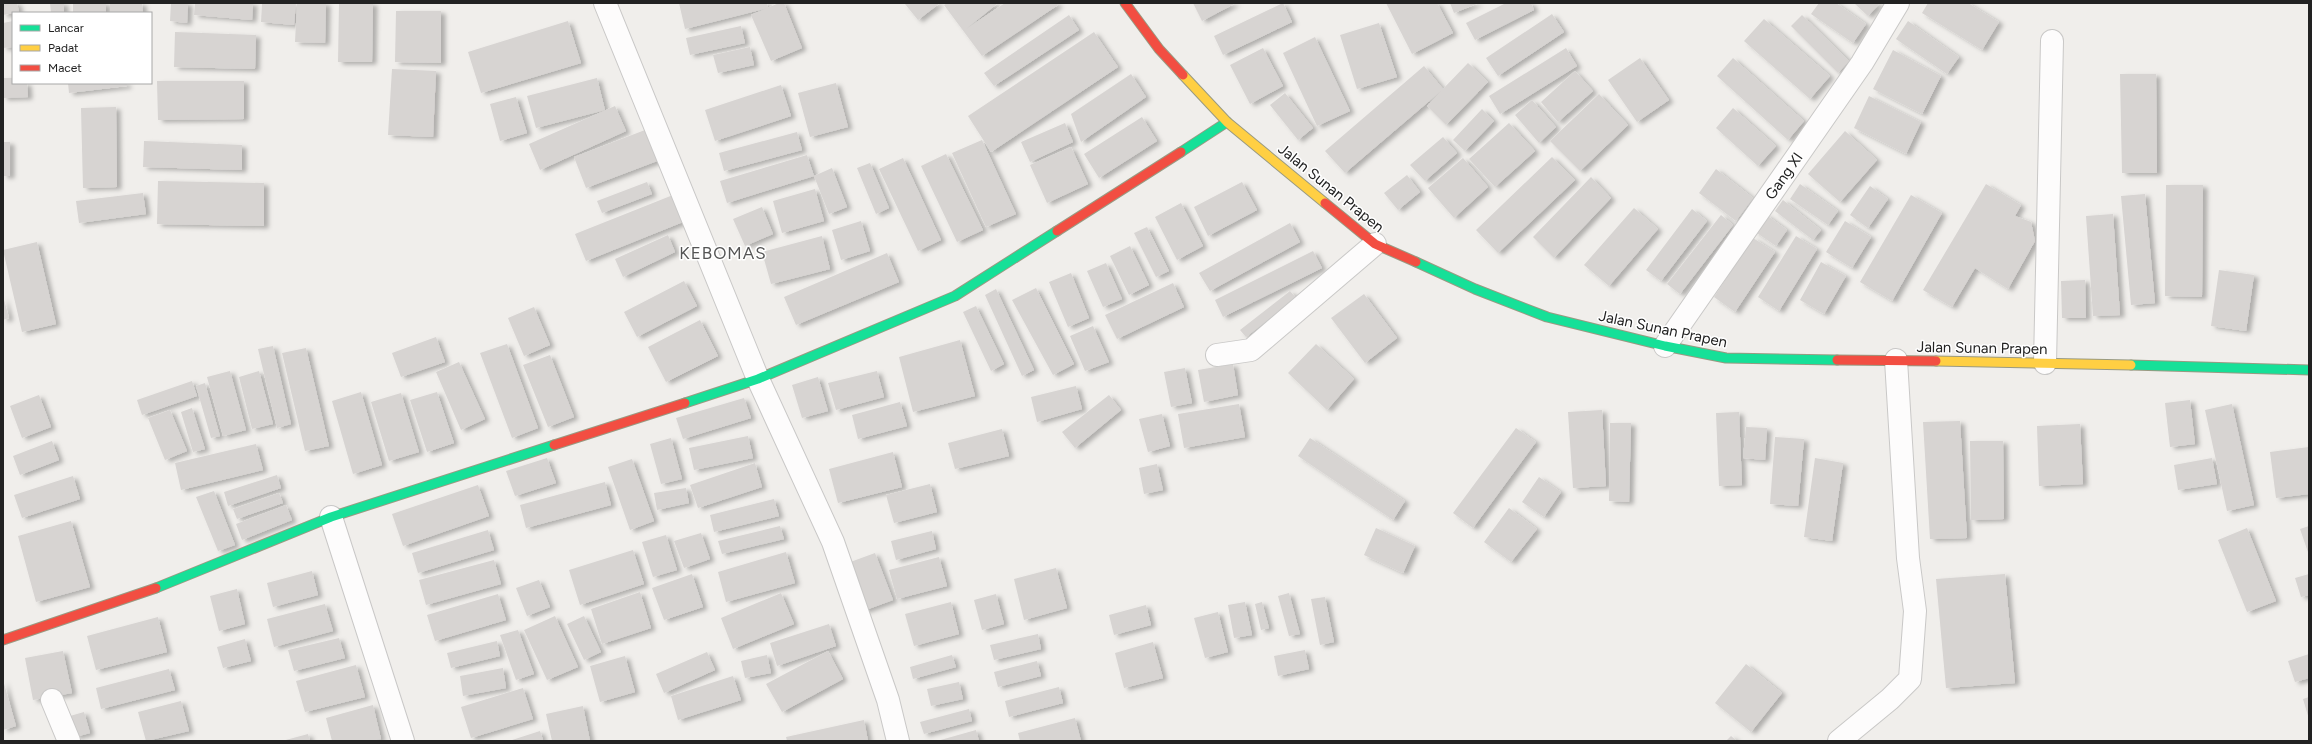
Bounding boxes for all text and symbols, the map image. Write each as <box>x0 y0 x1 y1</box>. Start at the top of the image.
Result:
legend <box>12 12 152 84</box>
text: Lancar <box>48 21 84 35</box>
text: Padat <box>48 41 79 55</box>
text: Macet <box>48 61 82 75</box>
street label: Jalan Sunan Prapen <box>1274 140 1388 236</box>
street label: Gang XI <box>1761 149 1807 203</box>
district label: KEBOMAS <box>679 243 767 263</box>
street label: Jalan Sunan Prapen <box>1597 307 1729 351</box>
street label: Jalan Sunan Prapen <box>1916 338 2048 358</box>

